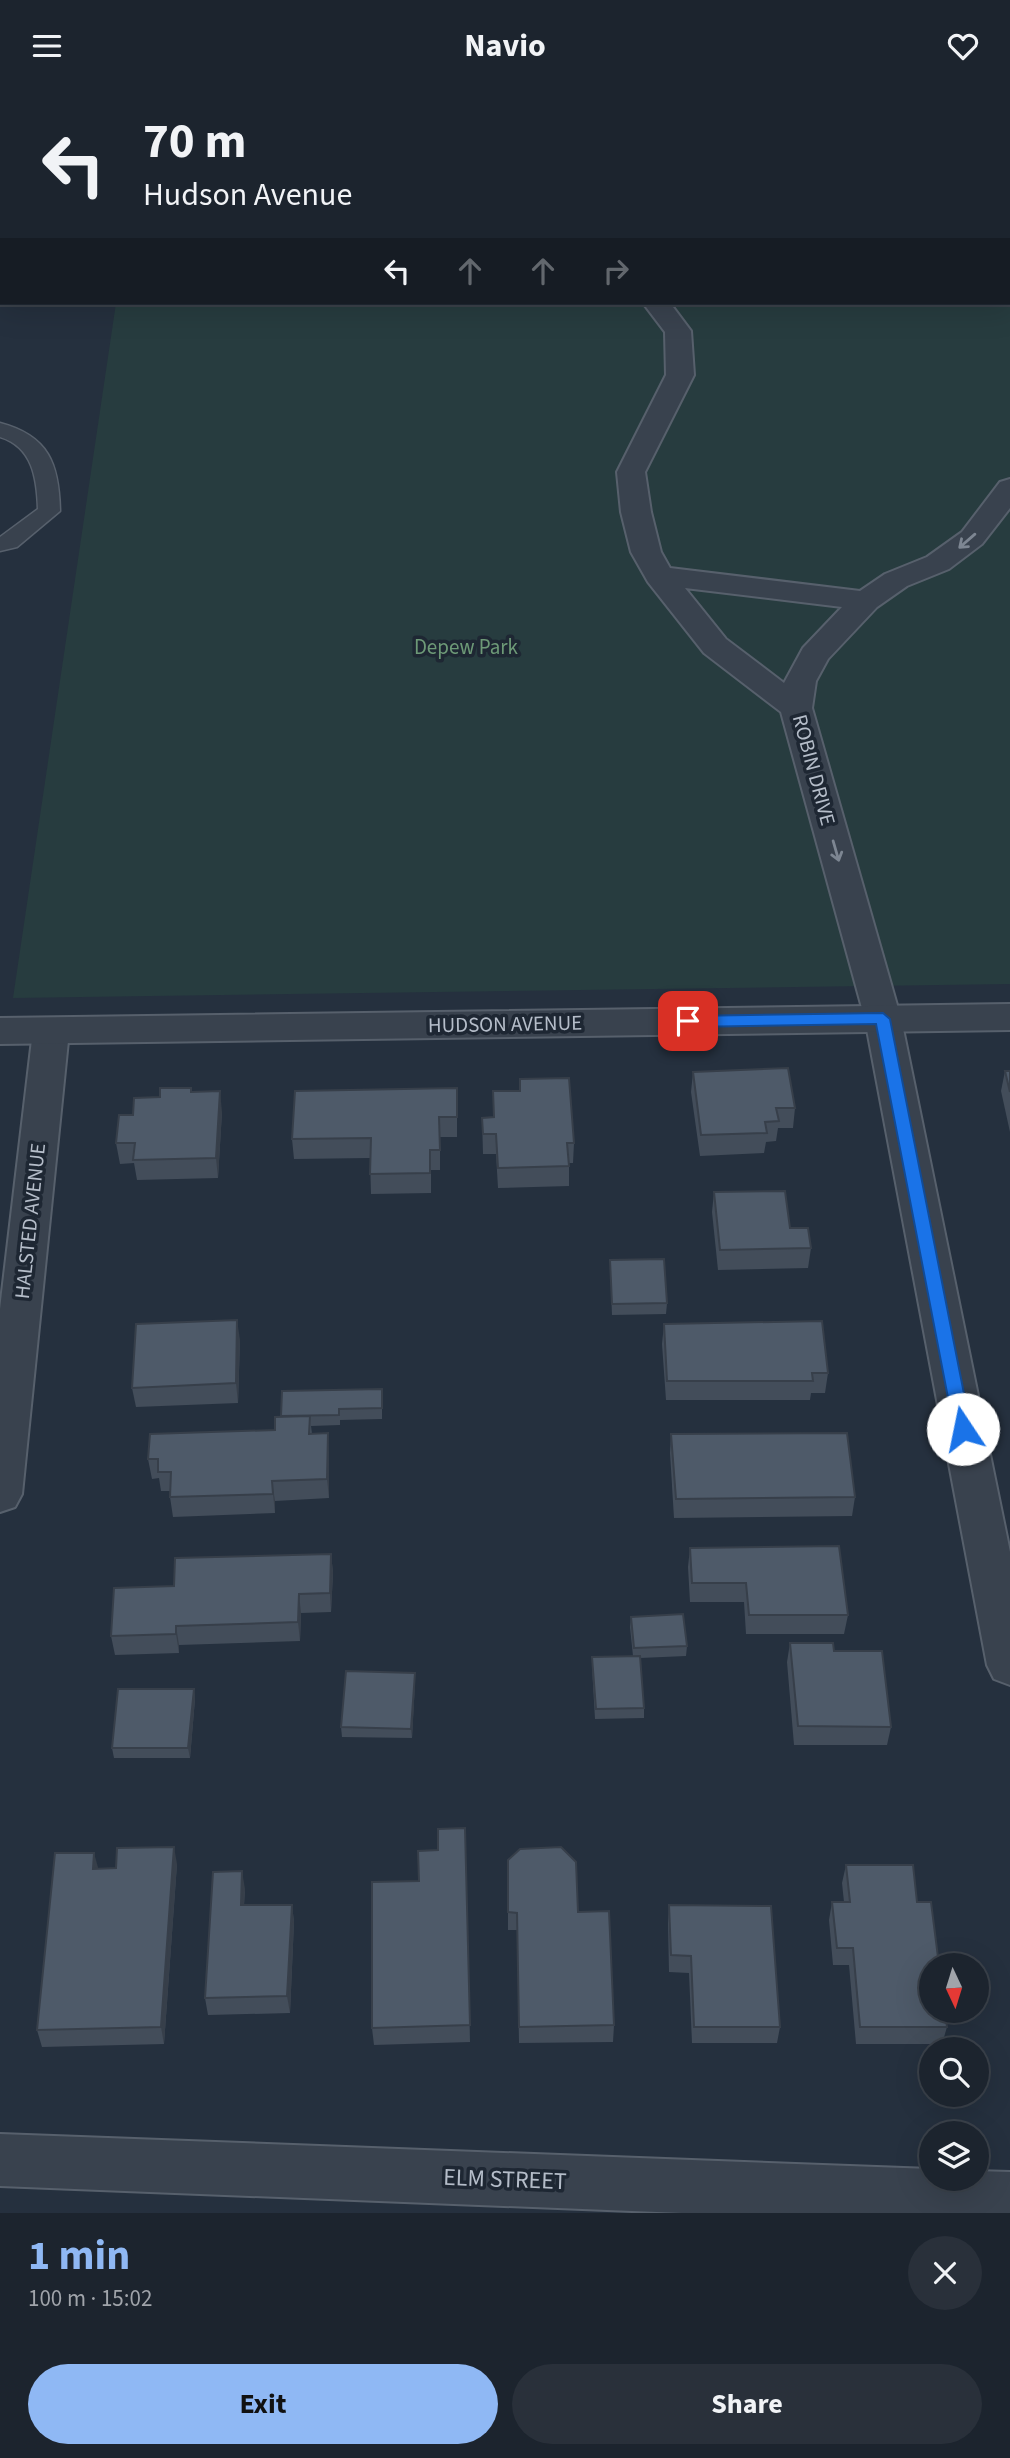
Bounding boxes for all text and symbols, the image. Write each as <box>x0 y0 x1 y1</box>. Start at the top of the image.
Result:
text: Navio <box>464 23 546 69</box>
icon: menu <box>28 27 66 65</box>
icon: heart <box>944 27 982 65</box>
text: 70 m <box>143 107 247 177</box>
icon: left <box>28 119 119 210</box>
text: Hudson Avenue <box>143 172 352 218</box>
icon: left <box>378 252 416 290</box>
icon: ahead <box>451 252 489 290</box>
icon: ahead <box>524 252 562 290</box>
icon: right <box>597 252 635 290</box>
one-way arrow <box>958 533 976 549</box>
park label: Depew Park <box>414 632 519 662</box>
street label: ROBIN DRIVE <box>785 711 843 829</box>
one-way arrow <box>830 839 843 862</box>
pin <box>658 991 718 1051</box>
icon: arrive <box>669 1002 707 1040</box>
street label: HUDSON AVENUE <box>428 1008 582 1040</box>
street label: HALSTED AVENUE <box>7 1142 53 1300</box>
position arrow <box>926 1392 1000 1466</box>
north arrow <box>919 1953 989 2023</box>
map controls <box>919 1953 989 2191</box>
button: search <box>919 2037 989 2107</box>
button: layers <box>919 2121 989 2191</box>
street label: ELM STREET <box>443 2160 567 2199</box>
text: 1 min <box>28 2226 130 2286</box>
button: close <box>908 2236 982 2310</box>
text: 100 m · 15:02 <box>28 2282 152 2315</box>
button: Exit <box>28 2364 498 2444</box>
button: Share <box>512 2364 982 2444</box>

